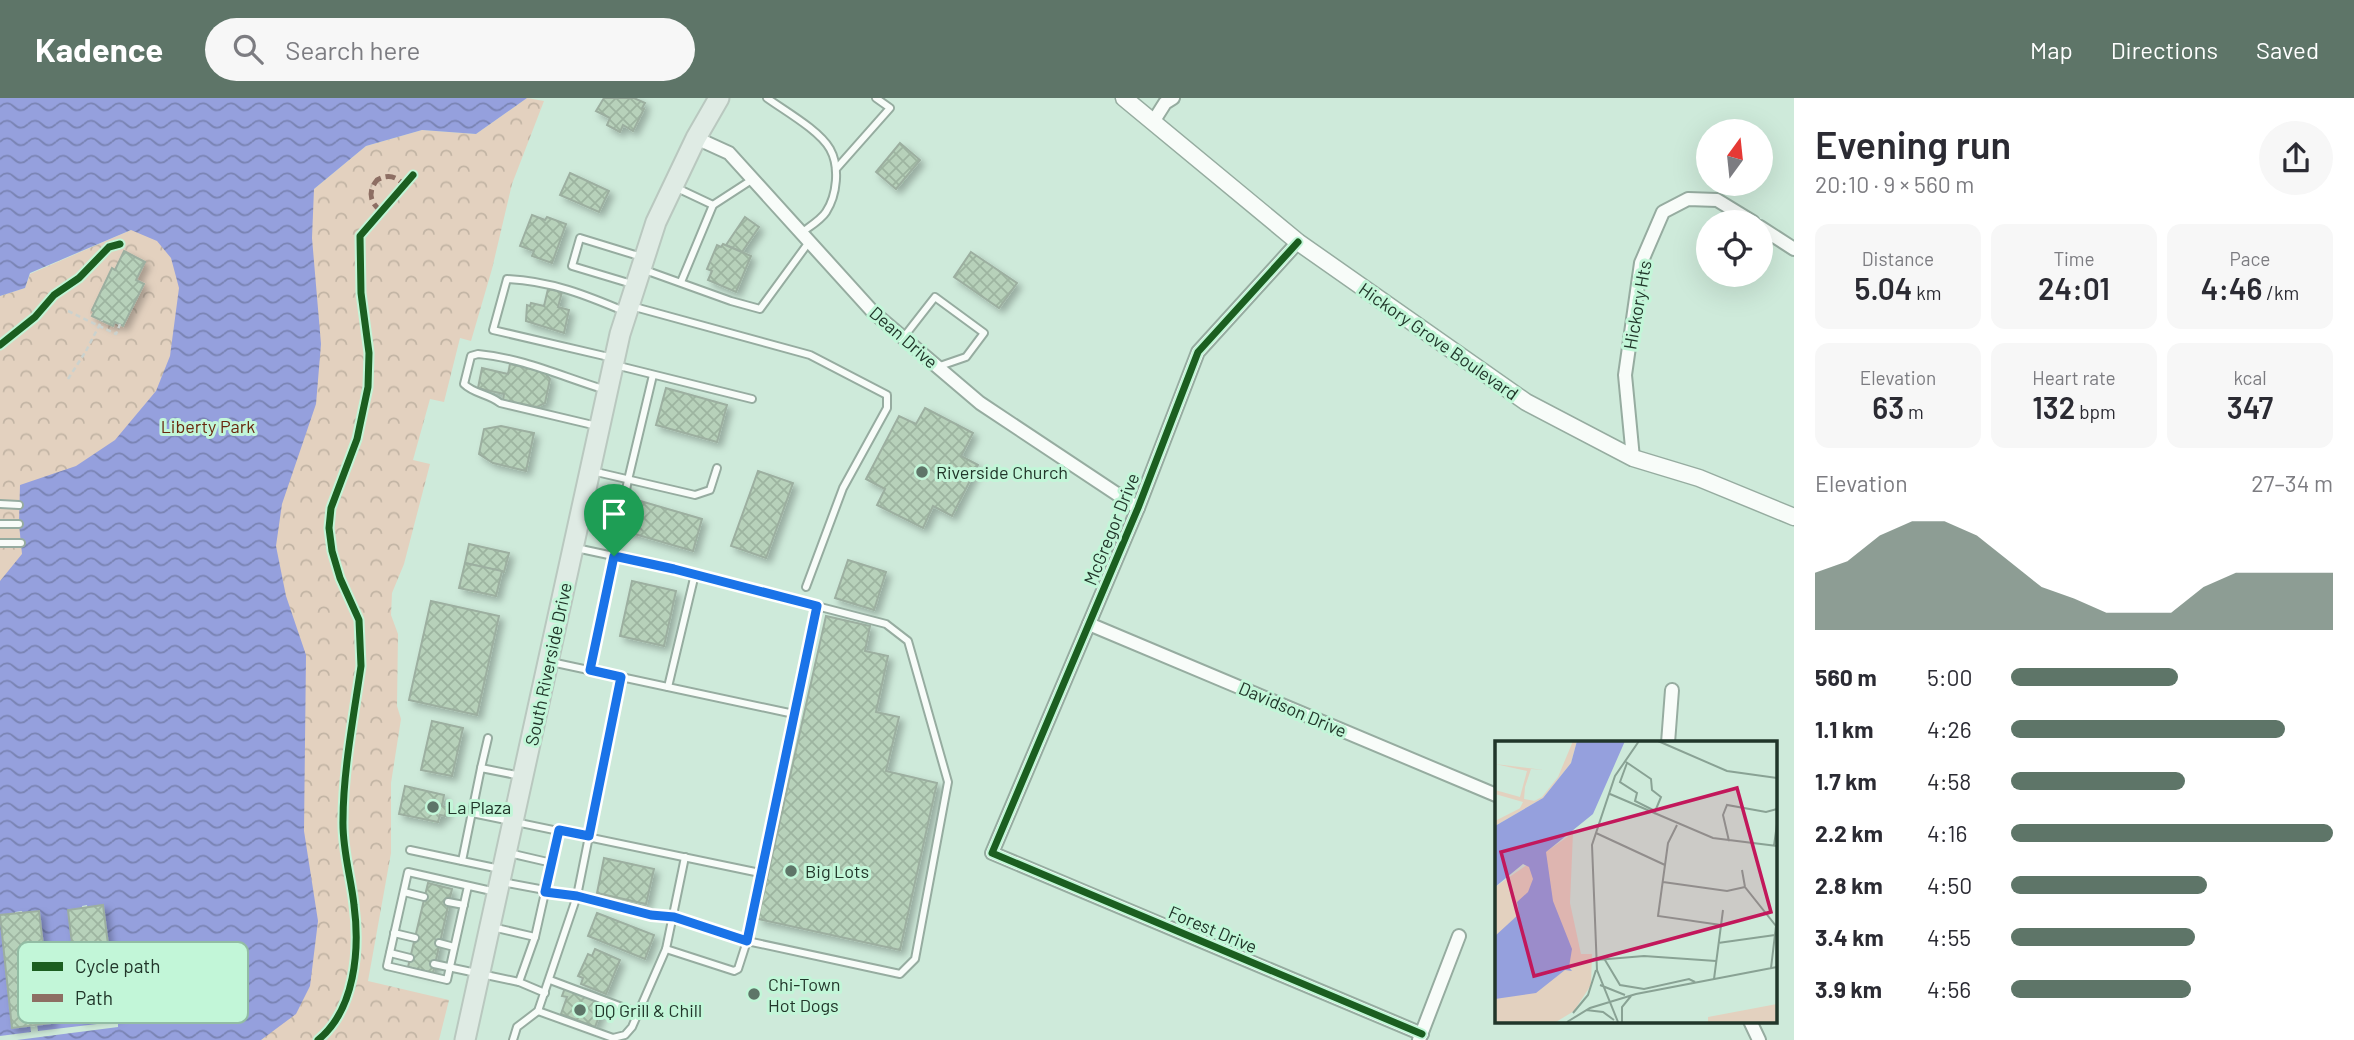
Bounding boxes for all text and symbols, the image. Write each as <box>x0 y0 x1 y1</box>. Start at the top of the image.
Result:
search box <box>205 18 695 81</box>
text: Kadence <box>35 29 163 69</box>
icon: search <box>229 30 267 68</box>
text: Search here <box>285 34 420 65</box>
text: Map <box>2030 35 2073 64</box>
text: Directions <box>2111 35 2218 64</box>
text: Saved <box>2256 35 2319 64</box>
north arrow <box>1696 119 1773 196</box>
map controls <box>1696 119 1773 287</box>
text: Evening run <box>1815 121 2011 167</box>
button: share <box>2259 121 2333 195</box>
text: 20:10 · 9 × 560 m <box>1815 170 1974 198</box>
button: locate <box>1696 210 1773 287</box>
text: Distance <box>1862 247 1934 270</box>
text: Time <box>2053 247 2095 270</box>
text: Pace <box>2230 247 2270 270</box>
street label: Hickory Hts <box>1618 259 1656 351</box>
text: 5.04 <box>1855 270 1912 306</box>
text: 24:01 <box>2038 270 2110 306</box>
text: 4:46 <box>2201 270 2262 306</box>
street label: Hickory Grove Boulevard <box>1355 278 1523 404</box>
text: km <box>1912 281 1941 304</box>
text: /km <box>2262 281 2299 304</box>
street label: Dean Drive <box>865 301 943 373</box>
text: Elevation <box>1860 366 1936 389</box>
text: Heart rate <box>2032 366 2116 389</box>
text: kcal <box>2233 366 2267 389</box>
text: 63 <box>1872 389 1904 425</box>
text: 132 <box>2032 389 2075 425</box>
text: 347 <box>2227 389 2273 425</box>
text: m <box>1904 400 1924 423</box>
text: bpm <box>2075 400 2116 423</box>
park label: Liberty Park <box>161 415 255 437</box>
place label: Riverside Church <box>936 461 1068 483</box>
marker: Riverside Church <box>914 464 930 480</box>
text: Elevation <box>1815 469 1908 497</box>
text: 27–34 m <box>2251 469 2333 497</box>
street label: McGregor Drive <box>1079 470 1143 588</box>
pin <box>584 484 644 556</box>
icon: arrive <box>595 495 633 533</box>
street label: South Riverside Drive <box>520 580 576 748</box>
text: 560 m <box>1815 663 1877 691</box>
text: 5:00 <box>1927 663 1973 691</box>
street label: Davidson Drive <box>1236 676 1350 742</box>
text: 1.1 km <box>1815 715 1874 743</box>
text: 4:26 <box>1927 715 1972 743</box>
inset map <box>1495 741 1776 1023</box>
text: 1.7 km <box>1815 767 1877 795</box>
text: 4:58 <box>1927 767 1971 795</box>
place label: La Plaza <box>447 796 511 818</box>
marker: La Plaza <box>425 799 441 815</box>
text: 2.2 km <box>1815 819 1883 847</box>
text: 4:16 <box>1927 819 1967 847</box>
place label: Big Lots <box>805 860 869 882</box>
marker: Big Lots <box>783 863 799 879</box>
text: 2.8 km <box>1815 871 1883 899</box>
text: 4:50 <box>1927 871 1972 899</box>
street label: Forest Drive <box>1165 900 1261 958</box>
text: 3.4 km <box>1815 923 1884 951</box>
text: 4:55 <box>1927 923 1971 951</box>
legend <box>18 942 248 1023</box>
text: Cycle path <box>75 954 160 977</box>
place label: Chi-Town Hot Dogs <box>768 973 840 1016</box>
text: 3.9 km <box>1815 975 1882 1003</box>
text: 4:56 <box>1927 975 1971 1003</box>
text: Path <box>75 986 113 1009</box>
marker: Chi-Town Hot Dogs <box>746 986 762 1002</box>
place label: DQ Grill & Chill <box>594 999 702 1021</box>
marker: DQ Grill & Chill <box>572 1002 588 1018</box>

